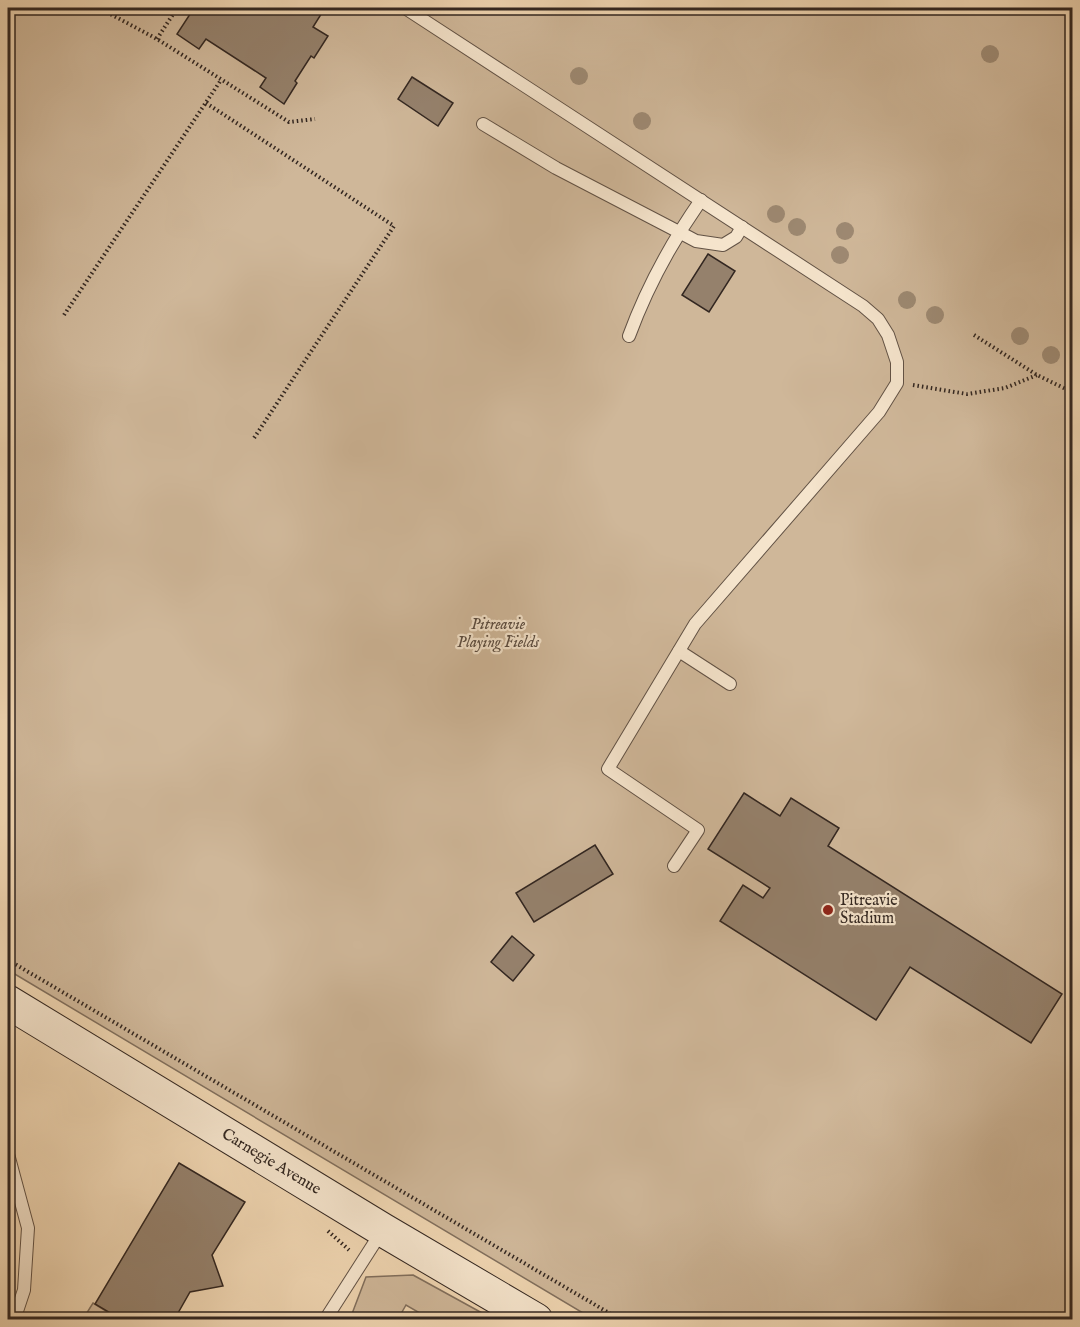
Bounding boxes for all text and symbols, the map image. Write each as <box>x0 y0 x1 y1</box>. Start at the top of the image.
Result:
park label: Pitreavie Playing Fields <box>457 615 539 653</box>
place label: Pitreavie Stadium <box>840 891 898 929</box>
marker: Pitreavie Stadium <box>821 903 835 917</box>
street label: Carnegie Avenue <box>218 1124 324 1200</box>

